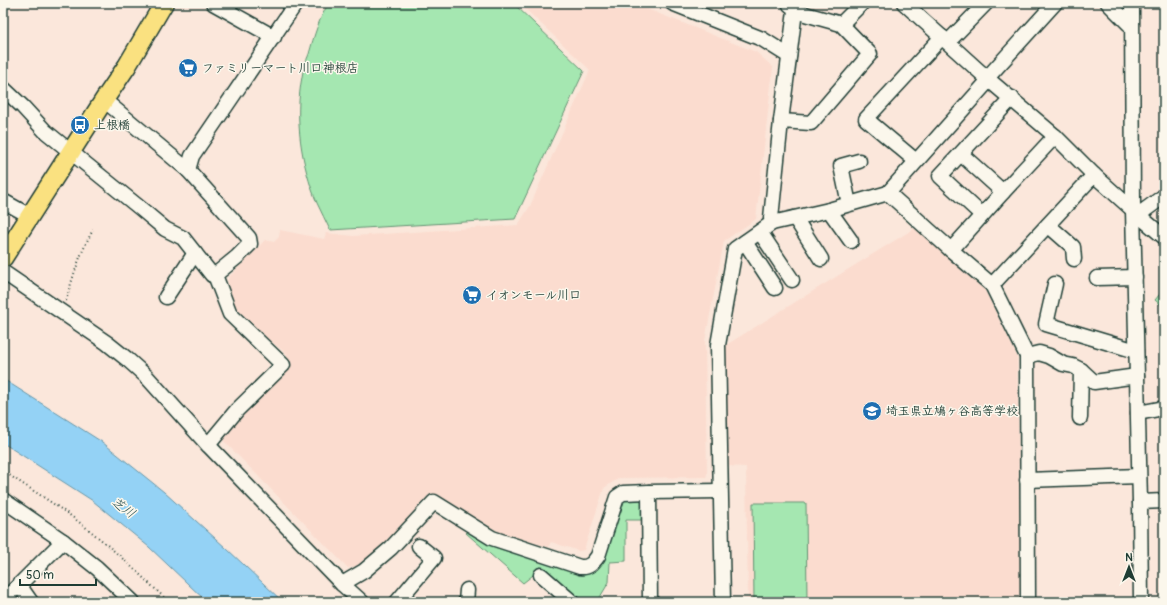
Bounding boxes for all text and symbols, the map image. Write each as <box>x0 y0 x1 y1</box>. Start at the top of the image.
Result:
supermarket icon: ファミリーマート川口神根店 <box>177 57 199 79</box>
place label: ファミリーマート川口神根店 <box>202 61 358 76</box>
bus stop icon: 上根橋 <box>69 114 91 136</box>
place label: 上根橋 <box>94 118 130 133</box>
supermarket icon: イオンモール川口 <box>461 284 483 306</box>
place label: イオンモール川口 <box>486 288 581 303</box>
school or university icon: 埼玉県立鳩ヶ谷高等学校 <box>861 400 883 422</box>
place label: 埼玉県立鳩ヶ谷高等学校 <box>886 404 1018 419</box>
water label: 芝川 <box>108 494 139 522</box>
north arrow <box>1109 547 1149 587</box>
text: N <box>1125 551 1133 564</box>
scale bar <box>20 561 96 587</box>
text: 50 m <box>26 568 54 583</box>

